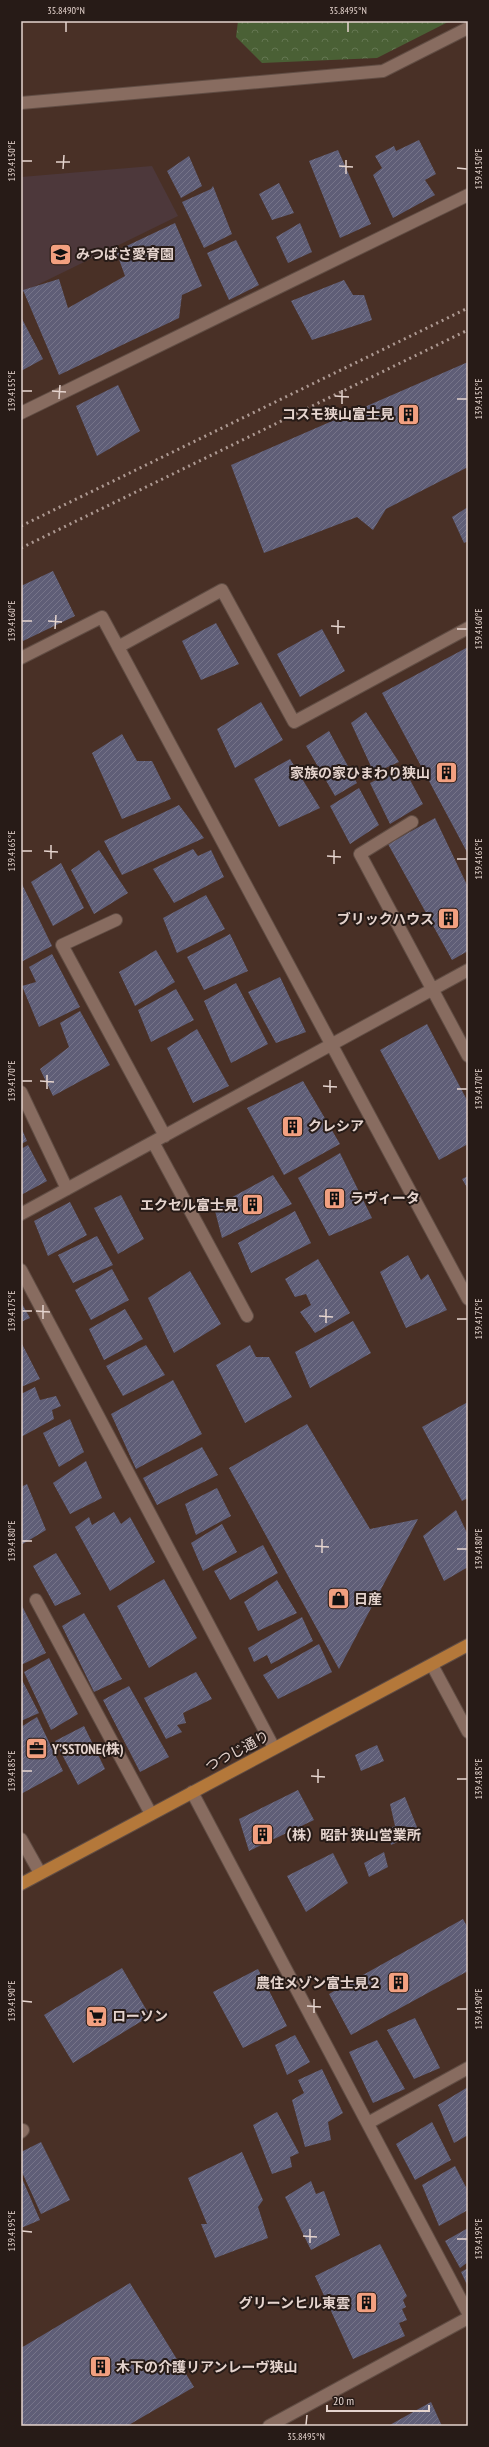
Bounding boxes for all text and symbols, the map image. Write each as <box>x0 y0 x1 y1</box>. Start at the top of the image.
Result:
text: 35.8490°N <box>47 4 85 17</box>
text: 35.8495°N <box>329 4 367 17</box>
text: 139.4150°E <box>5 141 18 182</box>
text: 139.4150°E <box>472 149 485 190</box>
school or university icon: みつばさ愛育園 <box>47 241 73 267</box>
place label: みつばさ愛育園 <box>76 245 174 263</box>
text: 139.4155°E <box>5 371 18 412</box>
text: 139.4155°E <box>472 379 485 420</box>
building icon: コスモ狭山富士見 <box>396 401 422 427</box>
place label: コスモ狭山富士見 <box>282 405 394 423</box>
text: 139.4160°E <box>5 601 18 642</box>
text: 139.4160°E <box>472 609 485 650</box>
building icon: 家族の家ひまわり狭山 <box>433 760 459 786</box>
place label: 家族の家ひまわり狭山 <box>290 764 430 782</box>
text: 139.4165°E <box>5 831 18 872</box>
text: 139.4165°E <box>472 839 485 880</box>
building icon: ブリックハウス <box>436 906 462 932</box>
place label: ブリックハウス <box>337 910 434 928</box>
text: 139.4170°E <box>5 1061 18 1102</box>
text: 139.4170°E <box>472 1069 485 1110</box>
building icon: クレシア <box>280 1113 306 1139</box>
place label: クレシア <box>308 1117 364 1135</box>
building icon: ラヴィータ <box>322 1185 348 1211</box>
place label: ラヴィータ <box>350 1189 420 1207</box>
building icon: エクセル富士見 <box>240 1192 266 1218</box>
place label: エクセル富士見 <box>140 1196 238 1214</box>
text: 139.4175°E <box>5 1291 18 1332</box>
text: 139.4175°E <box>472 1299 485 1340</box>
text: 139.4180°E <box>5 1521 18 1562</box>
text: 139.4180°E <box>472 1529 485 1570</box>
shop icon: 日産 <box>326 1586 352 1612</box>
place label: 日産 <box>354 1590 382 1608</box>
street label: つつじ通り <box>202 1727 272 1775</box>
office icon: Y’SSTONE(株) <box>24 1736 50 1762</box>
place label: Y’SSTONE(株) <box>51 1740 124 1758</box>
text: 139.4185°E <box>5 1751 18 1792</box>
text: 139.4185°E <box>472 1759 485 1800</box>
building icon: （株）昭計 狭山営業所 <box>250 1822 276 1848</box>
place label: （株）昭計 狭山営業所 <box>278 1826 421 1844</box>
building icon: 農住メゾン富士見２ <box>385 1970 411 1996</box>
place label: 農住メゾン富士見２ <box>256 1974 382 1992</box>
text: 139.4190°E <box>5 1981 18 2022</box>
text: 139.4190°E <box>472 1989 485 2030</box>
supermarket icon: ローソン <box>84 2003 110 2029</box>
place label: ローソン <box>112 2007 168 2025</box>
text: 139.4195°E <box>5 2211 18 2252</box>
text: 139.4195°E <box>472 2219 485 2260</box>
building icon: グリーンヒル東雲 <box>353 2290 379 2316</box>
place label: グリーンヒル東雲 <box>239 2294 350 2312</box>
building icon: 木下の介護リアンレーヴ狭山 <box>88 2354 114 2380</box>
place label: 木下の介護リアンレーヴ狭山 <box>116 2358 297 2376</box>
scale bar <box>327 2387 429 2413</box>
text: 20 m <box>333 2393 354 2408</box>
text: 35.8495°N <box>287 2430 325 2443</box>

